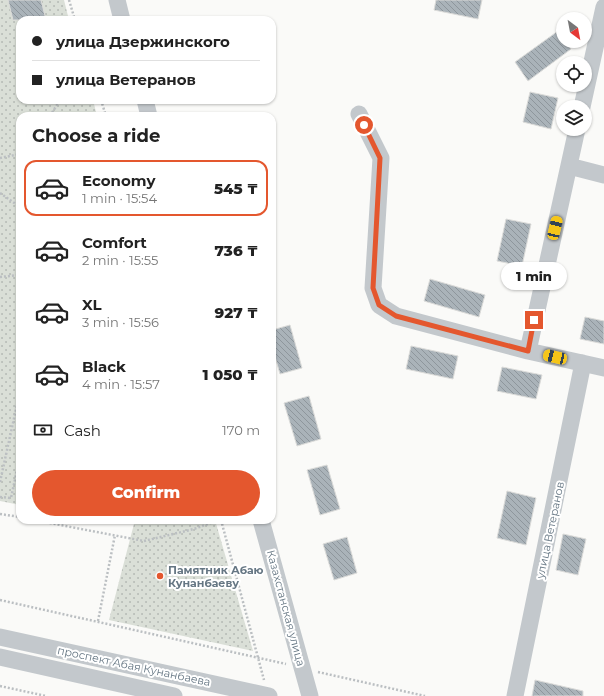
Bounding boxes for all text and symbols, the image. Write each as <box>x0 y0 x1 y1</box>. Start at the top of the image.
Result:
north arrow <box>556 12 592 48</box>
map controls <box>556 12 592 136</box>
text: улица Дзержинского <box>56 32 230 51</box>
button: locate <box>556 56 592 92</box>
text: улица Ветеранов <box>56 70 196 89</box>
button: layers <box>556 100 592 136</box>
route start <box>355 116 373 134</box>
text: Choose a ride <box>32 125 160 147</box>
icon: car <box>34 170 70 206</box>
text: Economy <box>82 171 155 190</box>
text: 545 ₸ <box>214 179 258 198</box>
text: 1 min · 15:54 <box>82 190 157 206</box>
car <box>546 215 564 241</box>
icon: car <box>34 232 70 268</box>
text: Comfort <box>82 233 147 252</box>
text: 736 ₸ <box>214 241 258 260</box>
text: 2 min · 15:55 <box>82 252 158 268</box>
callout: 1 min <box>501 262 567 290</box>
text: 1 min <box>516 268 552 284</box>
icon: car <box>34 294 70 330</box>
text: XL <box>82 295 101 314</box>
text: 927 ₸ <box>215 303 258 322</box>
route end <box>525 311 543 329</box>
text: 3 min · 15:56 <box>82 314 159 330</box>
car <box>542 348 568 366</box>
icon: car <box>34 356 70 392</box>
text: Black <box>82 357 126 376</box>
text: 1 050 ₸ <box>203 365 258 384</box>
text: 4 min · 15:57 <box>82 376 160 392</box>
icon: cash <box>32 419 54 441</box>
text: Cash <box>64 421 101 440</box>
text: 170 m <box>222 422 260 438</box>
button: Confirm <box>32 470 260 516</box>
street label: улица Ветеранов <box>533 480 567 581</box>
street label: Казахстанская улица <box>264 548 308 668</box>
place label: Памятник Абаю Кунанбаеву <box>168 563 264 590</box>
marker: Памятник Абаю Кунанбаеву <box>155 571 165 581</box>
street label: проспект Абая Кунанбаева <box>56 643 212 689</box>

